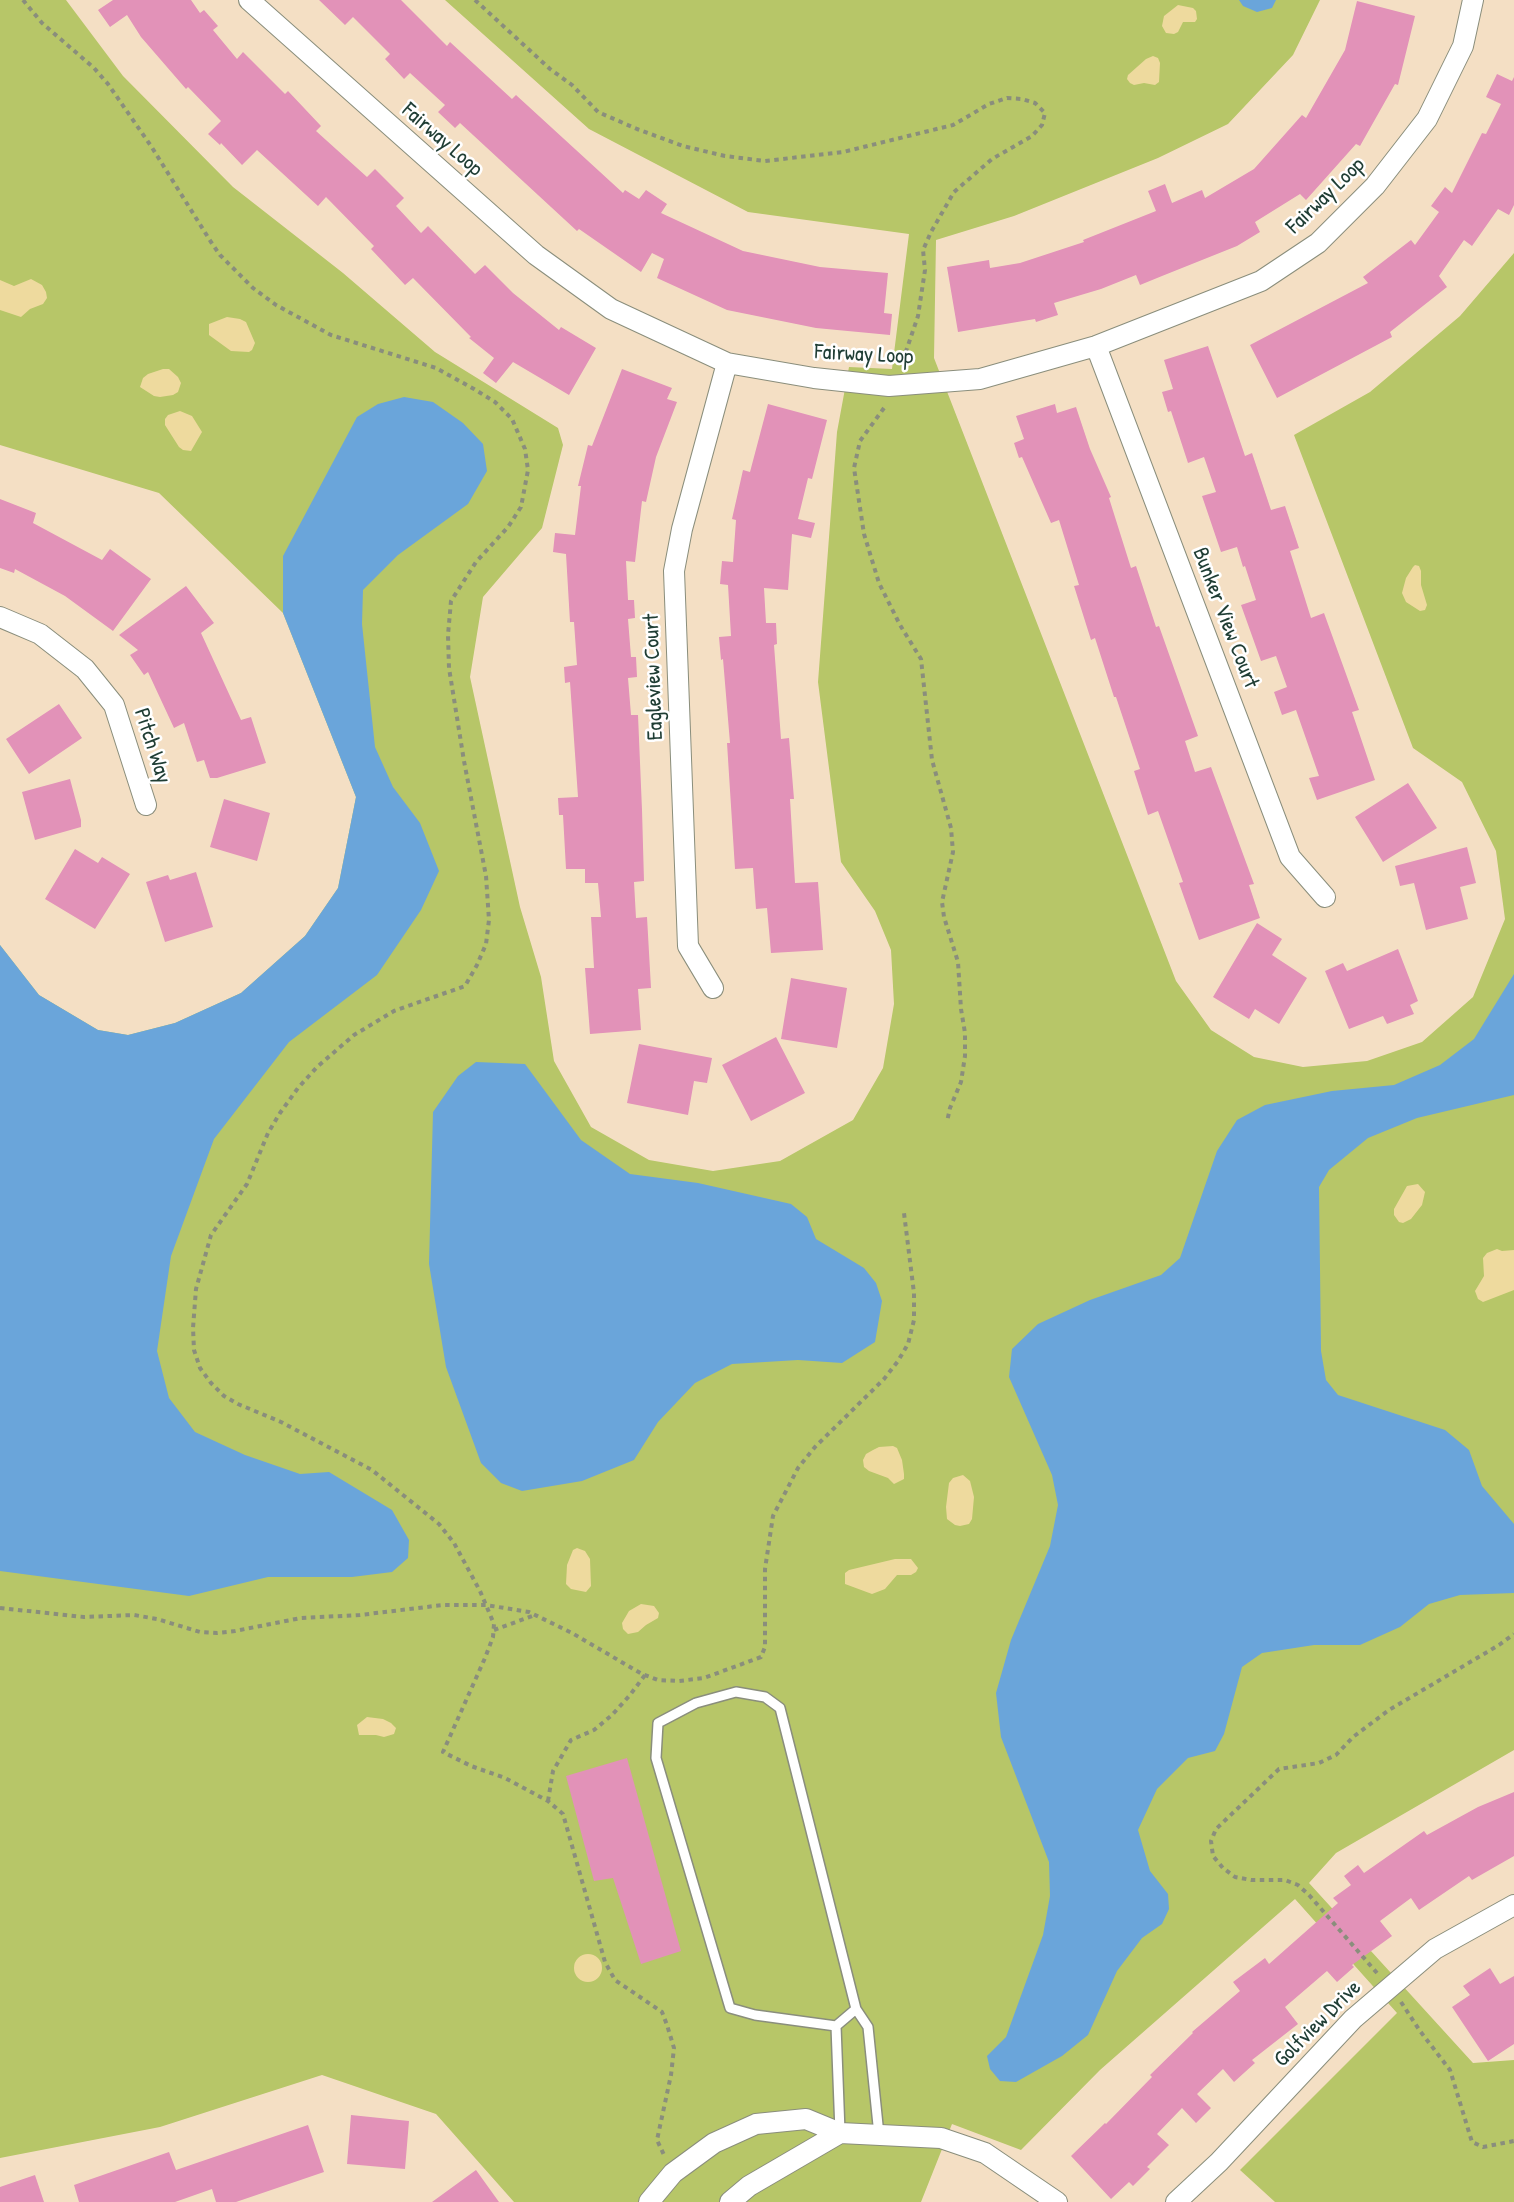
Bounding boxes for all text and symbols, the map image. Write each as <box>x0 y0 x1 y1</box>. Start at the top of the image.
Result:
street label: Fairway Loop <box>396 98 488 182</box>
street label: Fairway Loop <box>1281 152 1371 240</box>
street label: Fairway Loop <box>814 339 914 371</box>
street label: Bunker View Court <box>1186 544 1264 692</box>
street label: Eagleview Court <box>639 613 669 741</box>
street label: Pitch Way <box>127 705 177 787</box>
street label: Golfview Drive <box>1269 1975 1367 2073</box>

